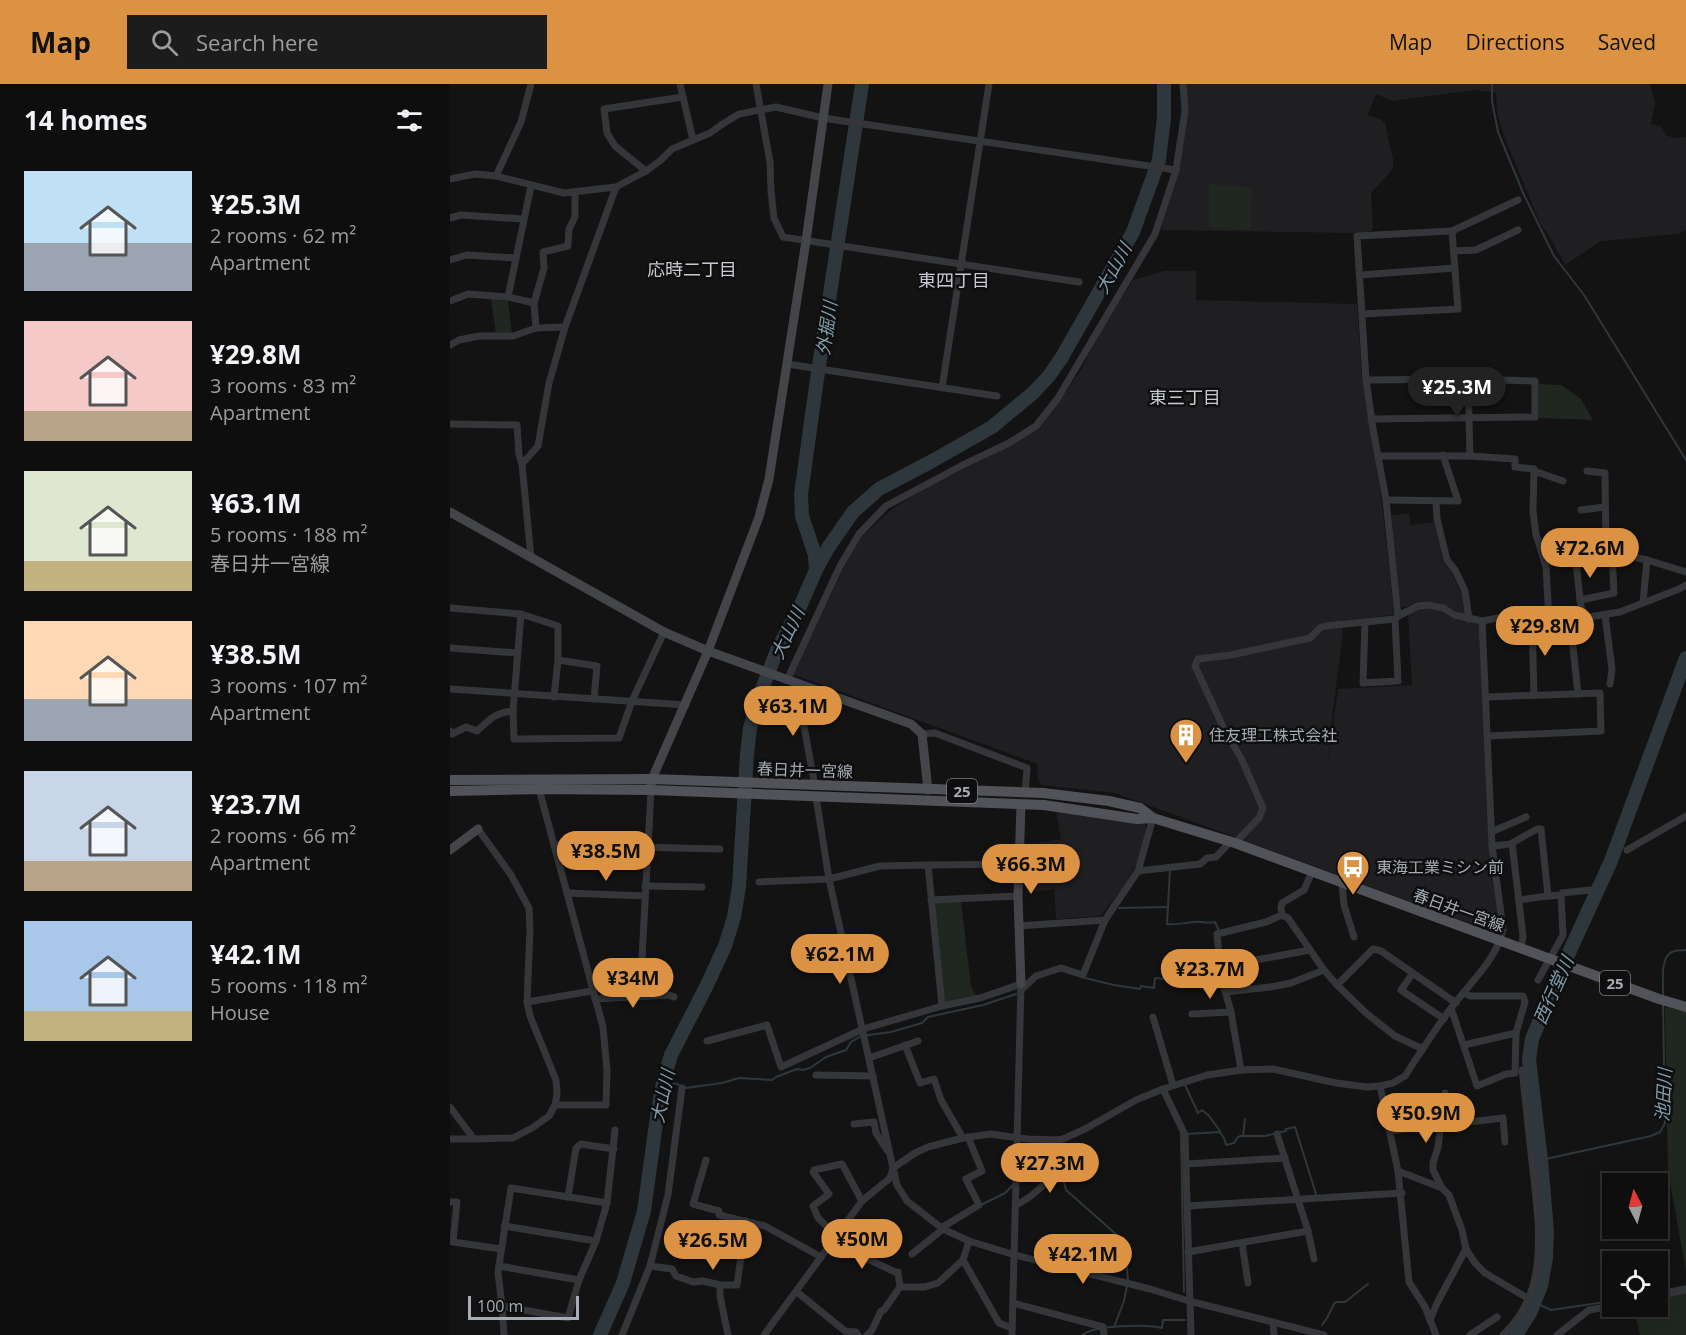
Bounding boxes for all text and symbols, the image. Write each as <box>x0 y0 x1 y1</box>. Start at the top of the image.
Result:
search box <box>127 15 547 69</box>
text: Map <box>30 23 91 61</box>
icon: search <box>148 26 181 59</box>
text: Search here <box>196 27 319 57</box>
text: Map <box>1389 28 1432 56</box>
text: Directions <box>1465 28 1565 56</box>
text: Saved <box>1598 28 1656 56</box>
text: 14 homes <box>24 102 148 138</box>
icon: filters <box>393 104 426 137</box>
text: ¥25.3M <box>210 186 301 222</box>
icon: home <box>72 195 144 267</box>
text: 2 rooms · 62 m² <box>210 222 356 249</box>
water label: 大山川 <box>1089 237 1138 297</box>
text: Apartment <box>210 249 310 276</box>
district label: 応時二丁目 <box>647 257 737 281</box>
district label: 東四丁目 <box>918 268 990 292</box>
water label: 外掘川 <box>810 298 842 356</box>
text: ¥29.8M <box>210 336 301 372</box>
icon: home <box>72 345 144 417</box>
pin: ¥25.3M <box>1408 367 1506 418</box>
text: 3 rooms · 83 m² <box>210 372 356 399</box>
text: ¥25.3M <box>1422 373 1492 400</box>
district label: 東三丁目 <box>1149 385 1221 409</box>
text: Apartment <box>210 399 310 426</box>
text: ¥63.1M <box>210 485 301 521</box>
icon: home <box>72 495 144 567</box>
text: 5 rooms · 188 m² <box>210 521 368 548</box>
pin: ¥72.6M <box>1541 528 1639 579</box>
text: ¥72.6M <box>1555 534 1625 561</box>
text: 春日井一宮線 <box>210 550 330 577</box>
water label: 大山川 <box>765 602 810 663</box>
pin: ¥29.8M <box>1496 606 1594 657</box>
text: ¥29.8M <box>1510 612 1580 639</box>
text: ¥38.5M <box>210 636 301 672</box>
icon: home <box>72 645 144 717</box>
text: 3 rooms · 107 m² <box>210 672 368 699</box>
pin: ¥63.1M <box>744 686 842 737</box>
text: ¥63.1M <box>758 692 828 719</box>
text: Apartment <box>210 699 310 726</box>
building icon: 住友理工株式会社 <box>1168 717 1204 764</box>
place label: 住友理工株式会社 <box>1209 724 1337 746</box>
street label: 春日井一宮線 <box>757 757 853 783</box>
road number: 25 <box>947 779 977 803</box>
text: ¥23.7M <box>210 786 301 822</box>
icon: home <box>72 795 144 867</box>
text: 2 rooms · 66 m² <box>210 822 356 849</box>
pin: ¥38.5M <box>557 831 655 882</box>
text: ¥38.5M <box>571 837 641 864</box>
pin: ¥66.3M <box>982 844 1080 895</box>
text: Apartment <box>210 849 310 876</box>
bus stop icon: 東海工業ミシン前 <box>1335 849 1371 896</box>
text: ¥66.3M <box>996 850 1066 877</box>
place label: 東海工業ミシン前 <box>1376 856 1504 878</box>
street label: 春日井一宮線 <box>1410 883 1508 937</box>
pin: ¥62.1M <box>791 934 889 985</box>
text: ¥42.1M <box>210 936 301 972</box>
text: ¥62.1M <box>805 940 875 967</box>
icon: home <box>72 945 144 1017</box>
pin: ¥23.7M <box>1161 949 1259 1000</box>
water label: 西行堂川 <box>1527 950 1579 1028</box>
text: ¥23.7M <box>1175 955 1245 982</box>
pin: ¥34M <box>597 958 669 1009</box>
text: ¥34M <box>606 964 660 991</box>
road number: 25 <box>1600 971 1630 995</box>
text: 5 rooms · 118 m² <box>210 972 368 999</box>
text: House <box>210 999 270 1026</box>
water label: 大山川 <box>645 1065 680 1125</box>
water label: 池田川 <box>1650 1065 1677 1123</box>
pin: ¥50.9M <box>1377 1093 1475 1144</box>
text: ¥50.9M <box>1391 1099 1461 1126</box>
pin: ¥27.3M <box>1001 1143 1099 1194</box>
text: ¥27.3M <box>1015 1149 1085 1176</box>
north arrow <box>1602 1173 1668 1239</box>
map controls <box>1602 1173 1668 1317</box>
pin: ¥50M <box>826 1219 898 1270</box>
pin: ¥26.5M <box>664 1220 762 1271</box>
text: ¥50M <box>835 1225 889 1252</box>
text: ¥26.5M <box>678 1226 748 1253</box>
pin: ¥42.1M <box>1034 1234 1132 1285</box>
text: ¥42.1M <box>1048 1240 1118 1267</box>
button: locate <box>1602 1251 1668 1317</box>
scale bar <box>468 1293 579 1320</box>
text: 100 m <box>477 1295 523 1317</box>

